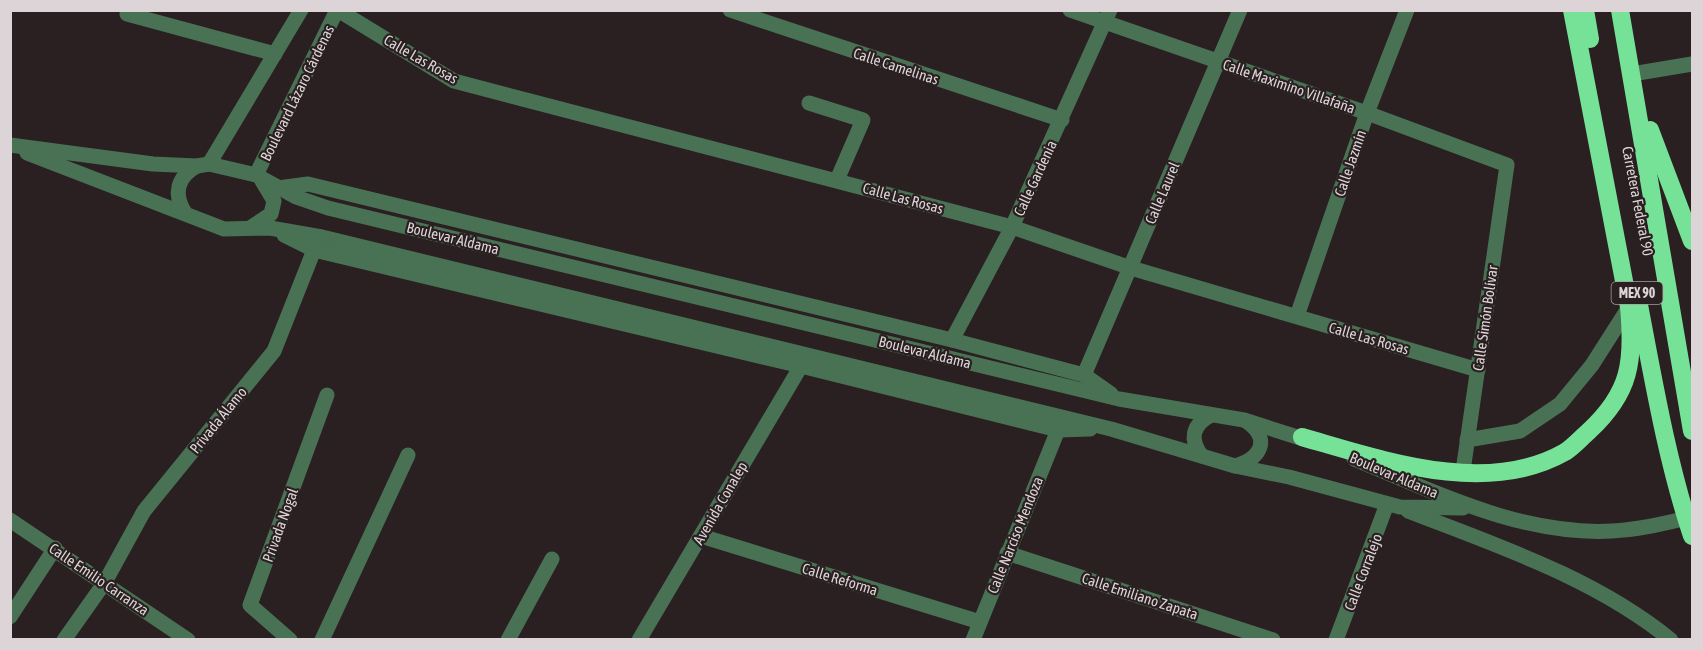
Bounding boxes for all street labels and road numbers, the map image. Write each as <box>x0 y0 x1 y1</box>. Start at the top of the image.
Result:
street label: Boulevard Lázaro Cárdenas <box>257 22 337 164</box>
street label: Calle Las Rosas <box>381 31 461 87</box>
street label: Calle Camelinas <box>851 44 941 88</box>
street label: Calle Maximino Villafaña <box>1221 55 1357 117</box>
street label: Calle Jazmín <box>1331 128 1369 198</box>
street label: Calle Gardenia <box>1010 138 1060 218</box>
street label: Carretera Federal 90 <box>1619 145 1657 257</box>
street label: Calle Laurel <box>1141 159 1183 227</box>
street label: Calle Las Rosas <box>861 179 945 217</box>
street label: Boulevar Aldama <box>405 218 501 258</box>
street label: Calle Simón Bolívar <box>1469 264 1501 372</box>
road number: MEX 90 <box>1612 282 1662 304</box>
street label: Calle Las Rosas <box>1327 318 1411 358</box>
street label: Boulevar Aldama <box>877 332 973 372</box>
street label: Privada Álamo <box>186 383 250 457</box>
street label: Boulevar Aldama <box>1347 449 1441 501</box>
street label: Avenida Conalep <box>689 459 751 547</box>
street label: Calle Narciso Mendoza <box>984 474 1046 596</box>
street label: Privada Nogal <box>259 486 301 564</box>
street label: Calle Corralejo <box>1341 531 1385 613</box>
street label: Calle Emilio Carranza <box>46 539 152 619</box>
street label: Calle Reforma <box>800 559 880 599</box>
street label: Calle Emiliano Zapata <box>1080 569 1200 623</box>

